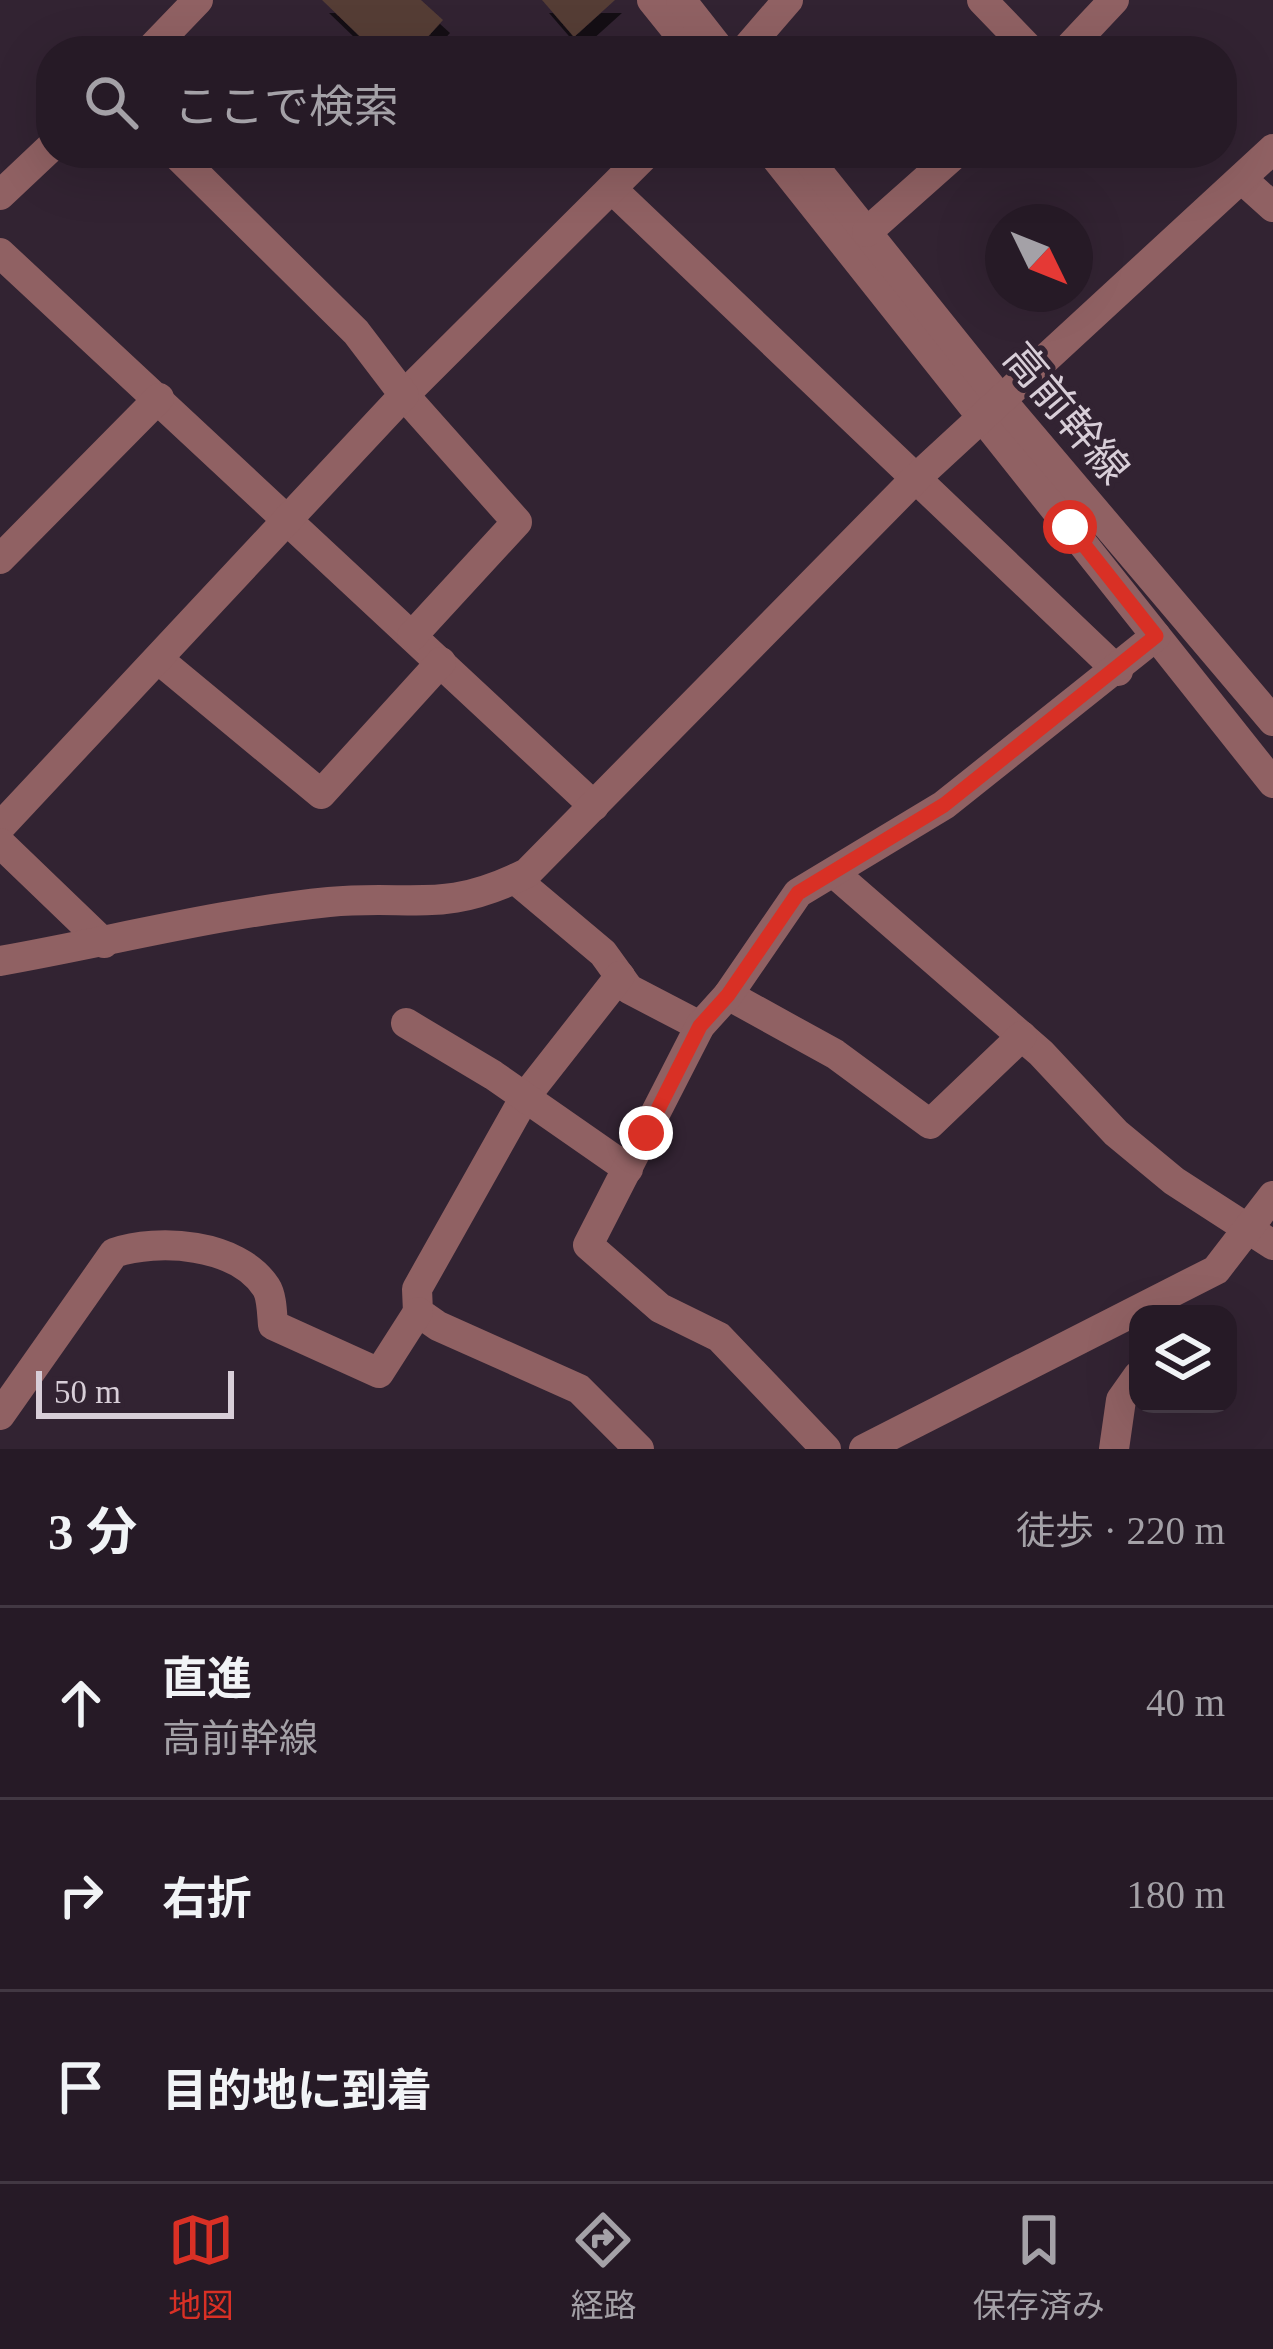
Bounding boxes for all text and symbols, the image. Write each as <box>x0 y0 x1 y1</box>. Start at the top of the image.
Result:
search box <box>36 36 1237 168</box>
icon: search <box>78 69 144 135</box>
text: ここで検索 <box>174 82 399 132</box>
north arrow <box>985 204 1093 312</box>
street label: 高前幹線 <box>995 335 1138 493</box>
route start <box>1043 500 1097 554</box>
route end <box>619 1106 673 1160</box>
map controls <box>1129 1305 1237 1413</box>
button: layers <box>1129 1305 1237 1413</box>
scale bar <box>36 1365 234 1418</box>
text: 50 m <box>54 1374 121 1410</box>
text: 3 分 <box>48 1504 137 1560</box>
text: 徒歩 · 220 m <box>1016 1509 1225 1552</box>
text: 直進 <box>162 1654 252 1704</box>
icon: ahead <box>48 1670 114 1736</box>
text: 40 m <box>1146 1681 1225 1724</box>
text: 高前幹線 <box>162 1717 318 1760</box>
icon: right <box>48 1862 114 1928</box>
text: 180 m <box>1126 1873 1225 1916</box>
text: 右折 <box>162 1874 252 1924</box>
icon: arrive <box>48 2054 114 2120</box>
text: 目的地に到着 <box>162 2066 432 2116</box>
tab: 地図 <box>168 2207 234 2327</box>
tab: 経路 <box>570 2207 636 2327</box>
tab: 保存済み <box>973 2207 1105 2327</box>

